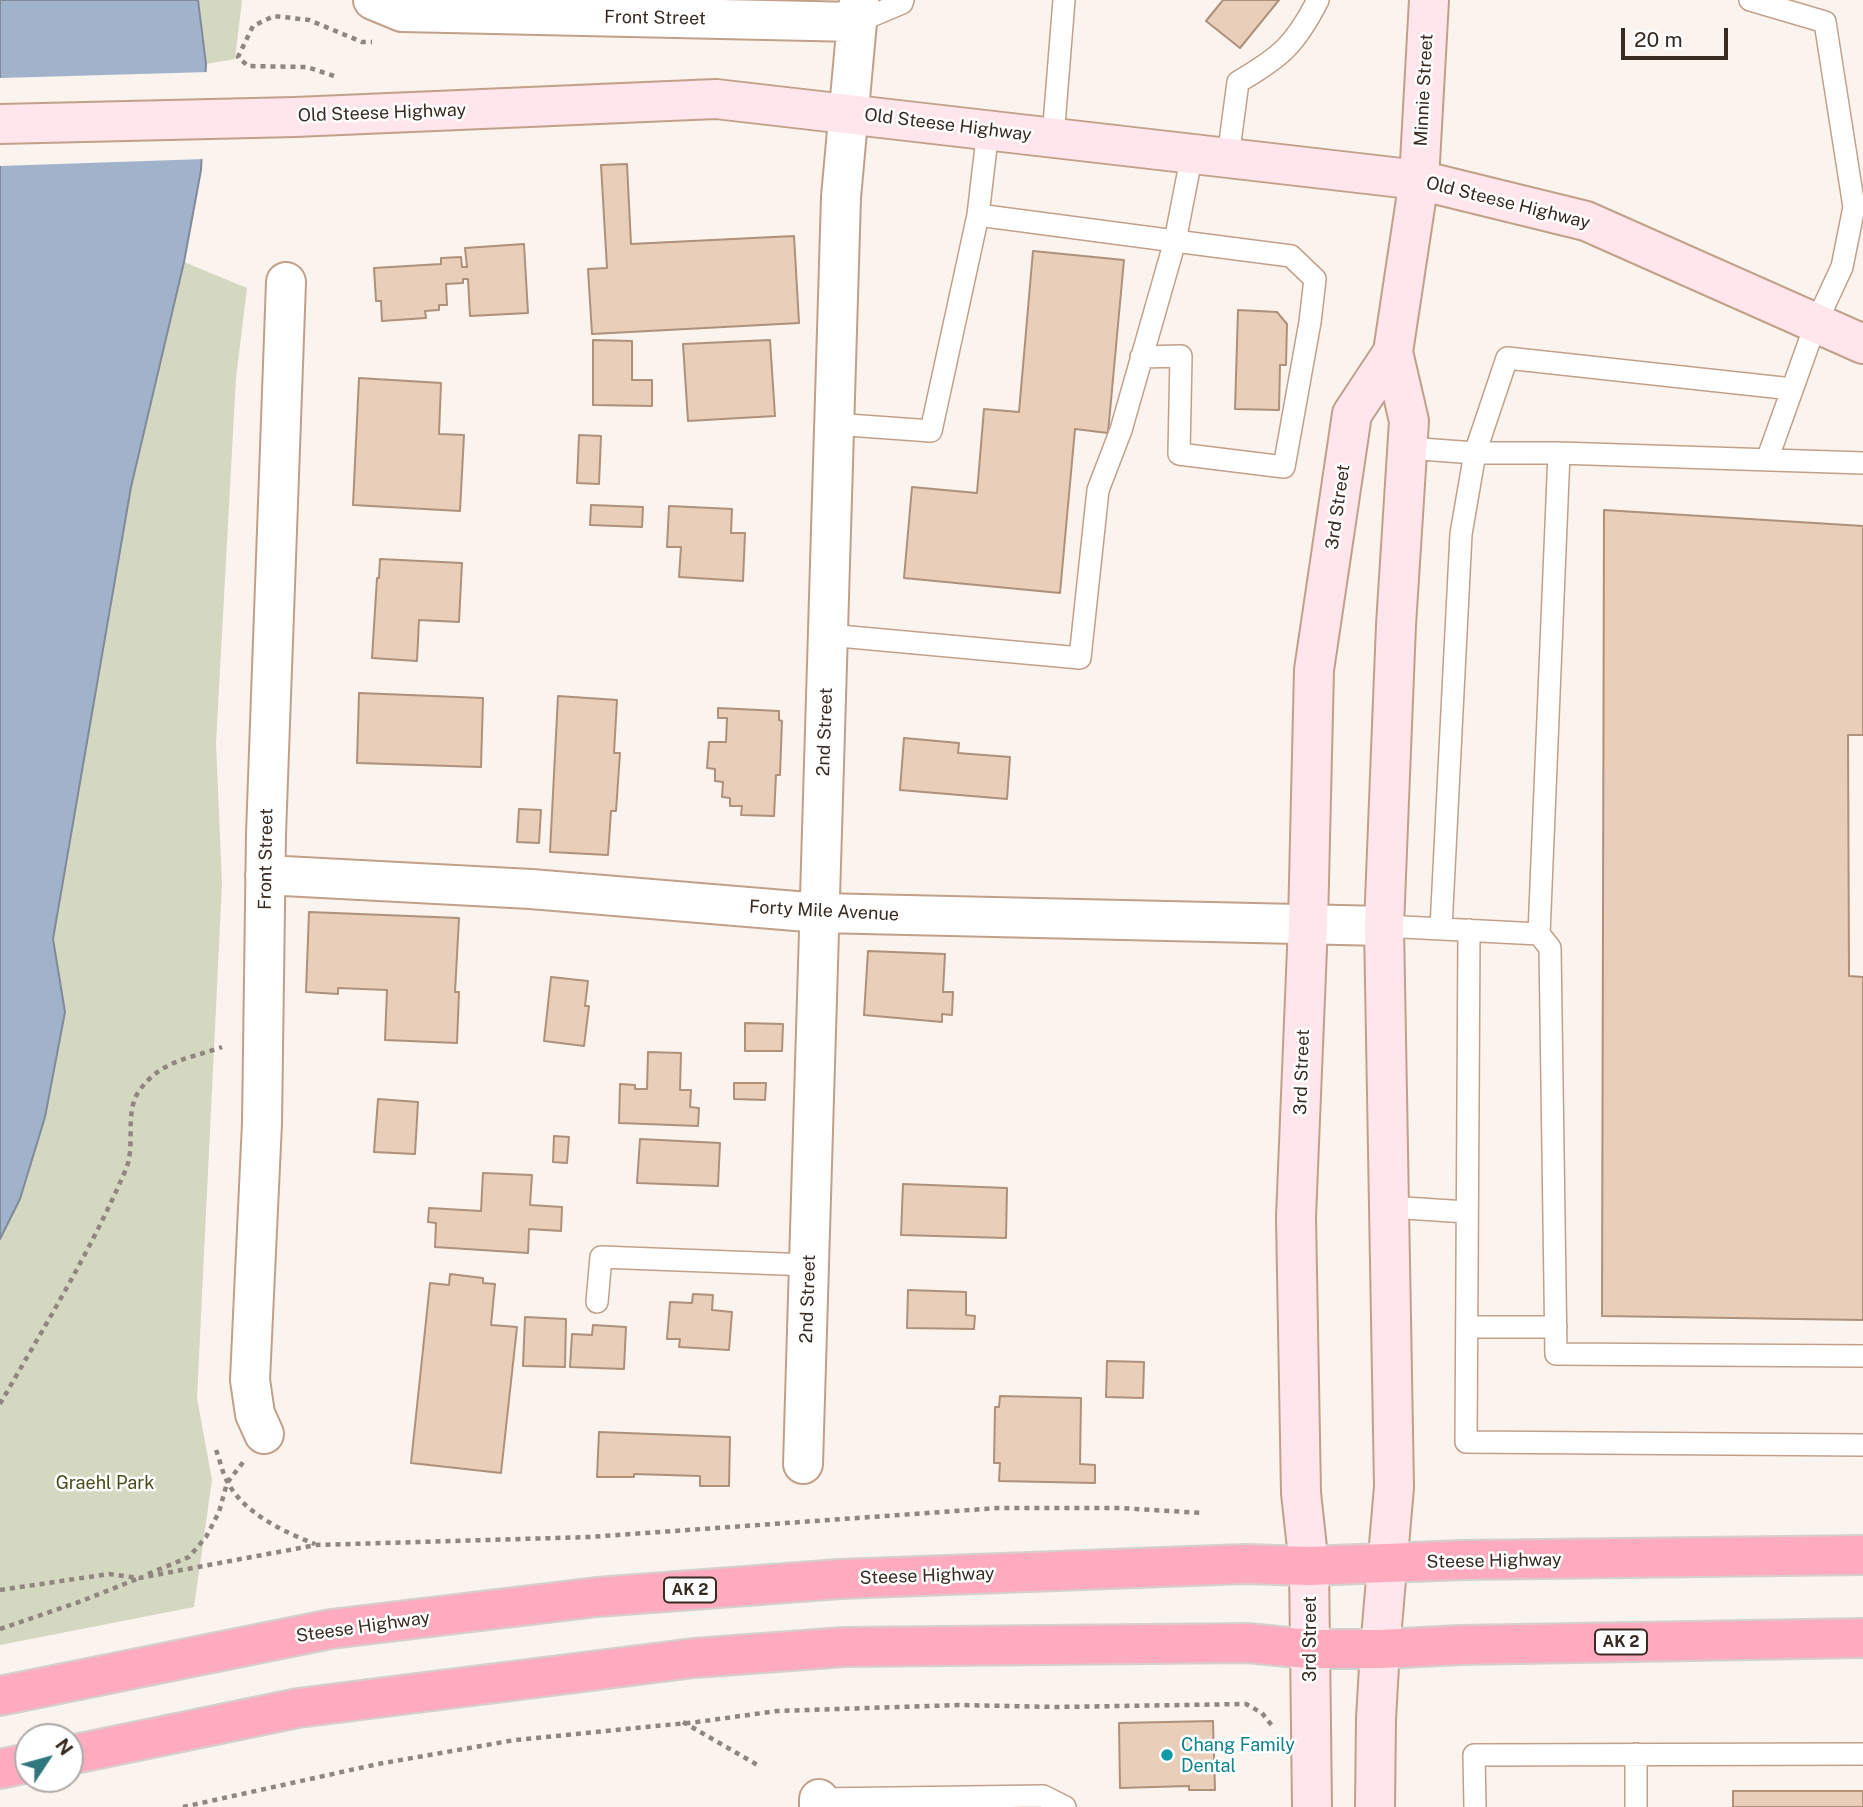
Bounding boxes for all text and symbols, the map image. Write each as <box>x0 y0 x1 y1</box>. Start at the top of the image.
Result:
street label: Front Street <box>604 6 706 30</box>
scale bar <box>1625 14 1732 58</box>
text: 20 m <box>1634 27 1683 52</box>
street label: Minnie Street <box>1410 33 1438 147</box>
street label: Old Steese Highway <box>298 99 466 127</box>
street label: Old Steese Highway <box>863 104 1033 146</box>
street label: Old Steese Highway <box>1424 172 1592 234</box>
street label: 3rd Street <box>1321 463 1355 551</box>
street label: 2nd Street <box>813 687 837 777</box>
street label: Front Street <box>254 808 278 910</box>
street label: Forty Mile Avenue <box>748 896 900 926</box>
street label: 3rd Street <box>1290 1029 1314 1115</box>
street label: 2nd Street <box>796 1254 820 1344</box>
park label: Graehl Park <box>56 1472 154 1494</box>
street label: Steese Highway <box>1426 1549 1562 1573</box>
street label: Steese Highway <box>859 1563 995 1589</box>
road number: AK 2 <box>664 1578 716 1602</box>
street label: 3rd Street <box>1299 1596 1321 1682</box>
street label: Steese Highway <box>295 1607 431 1647</box>
road number: AK 2 <box>1595 1630 1647 1654</box>
north arrow <box>14 1723 84 1793</box>
text: N <box>51 1734 78 1759</box>
place label: Chang Family Dental <box>1181 1734 1295 1776</box>
marker: Chang Family Dental <box>1159 1747 1175 1763</box>

